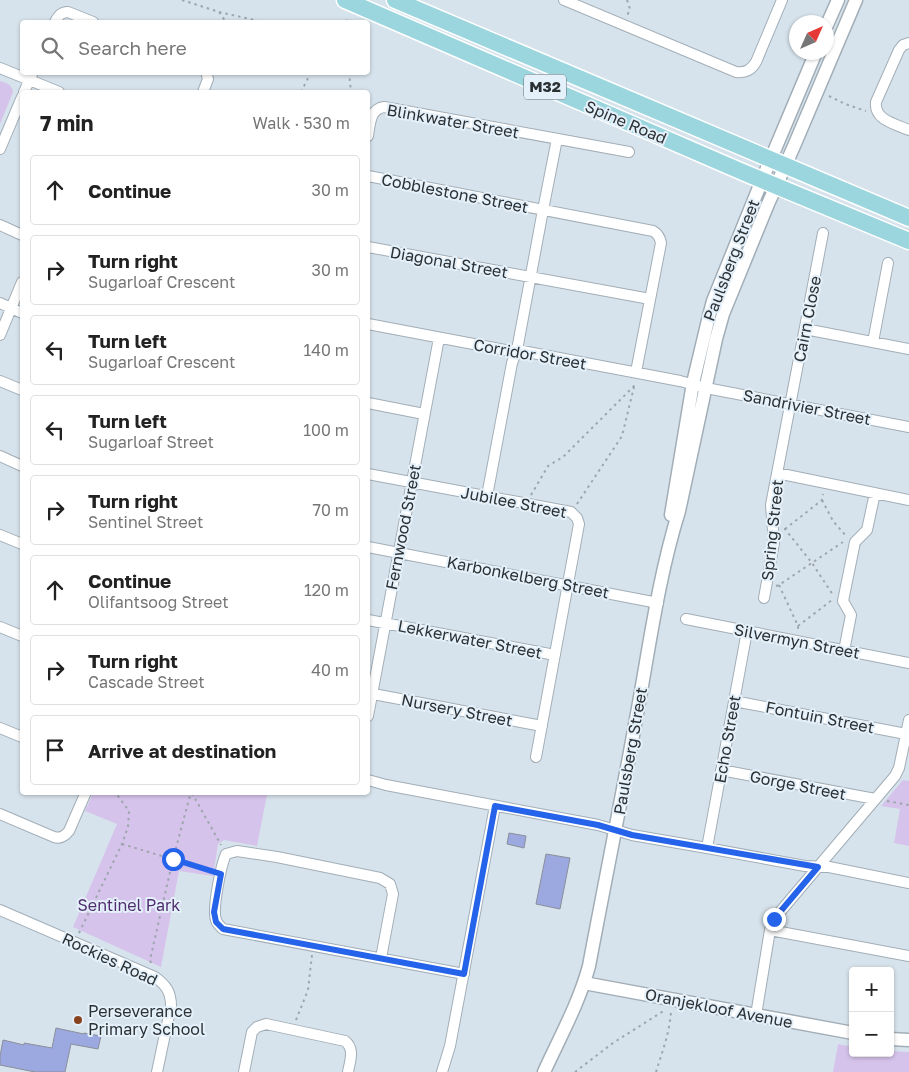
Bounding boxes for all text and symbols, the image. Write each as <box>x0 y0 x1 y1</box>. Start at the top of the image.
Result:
north arrow <box>789 15 834 60</box>
search box <box>20 20 370 75</box>
icon: search <box>38 34 66 62</box>
text: Search here <box>78 36 187 59</box>
road number: M32 <box>524 74 566 100</box>
street label: Spine Road <box>582 96 670 148</box>
street label: Blinkwater Street <box>385 100 521 142</box>
text: 7 min <box>40 110 94 136</box>
text: Walk · 530 m <box>253 113 350 133</box>
street label: Cobblestone Street <box>380 169 530 217</box>
icon: ahead <box>41 176 69 204</box>
text: Continue <box>88 179 171 202</box>
text: 30 m <box>312 180 349 200</box>
street label: Paulsberg Street <box>699 196 763 324</box>
street label: Diagonal Street <box>388 242 510 282</box>
text: Turn right <box>88 249 178 272</box>
icon: right <box>41 256 69 284</box>
text: 30 m <box>312 260 349 280</box>
text: Sugarloaf Crescent <box>88 272 235 292</box>
street label: Cairn Close <box>789 274 825 364</box>
text: Turn left <box>88 329 167 352</box>
street label: Corridor Street <box>472 334 588 374</box>
icon: left <box>41 336 69 364</box>
text: 140 m <box>303 340 349 360</box>
text: Sugarloaf Crescent <box>88 352 235 372</box>
street label: Sandrivier Street <box>741 385 873 429</box>
text: Turn left <box>88 409 167 432</box>
icon: left <box>41 416 69 444</box>
text: 100 m <box>303 420 349 440</box>
text: Sugarloaf Street <box>88 432 214 452</box>
street label: Fernwood Street <box>381 462 425 592</box>
street label: Spring Street <box>757 478 787 582</box>
street label: Jubilee Street <box>459 482 569 522</box>
text: Turn right <box>88 489 178 512</box>
icon: right <box>41 496 69 524</box>
text: 70 m <box>312 500 349 520</box>
text: Sentinel Street <box>88 512 204 532</box>
street label: Karbonkelberg Street <box>445 551 611 603</box>
text: Continue <box>88 569 171 592</box>
icon: ahead <box>41 576 69 604</box>
text: 120 m <box>304 580 349 600</box>
text: Olifantsoog Street <box>88 592 229 612</box>
street label: Lekkerwater Street <box>396 615 544 663</box>
street label: Silvermyn Street <box>733 619 861 663</box>
text: Turn right <box>88 649 178 672</box>
icon: right <box>41 656 69 684</box>
text: 40 m <box>311 660 349 680</box>
text: Cascade Street <box>88 672 205 692</box>
street label: Paulsberg Street <box>609 686 651 816</box>
street label: Nursery Street <box>400 689 514 731</box>
street label: Echo Street <box>709 693 745 785</box>
street label: Fontuin Street <box>764 697 876 737</box>
icon: arrive <box>41 736 69 764</box>
text: Arrive at destination <box>88 739 276 762</box>
street label: Gorge Street <box>748 766 848 804</box>
route start <box>162 848 185 871</box>
park label: Sentinel Park <box>78 895 180 915</box>
route end <box>763 908 786 931</box>
street label: Rockies Road <box>59 928 161 990</box>
map controls <box>849 967 894 1057</box>
button: + <box>849 967 894 1012</box>
street label: Oranjekloof Avenue <box>644 984 794 1032</box>
place label: Perseverance Primary School <box>88 1001 205 1039</box>
button: − <box>849 1012 894 1057</box>
marker: Perseverance Primary School <box>72 1014 84 1026</box>

